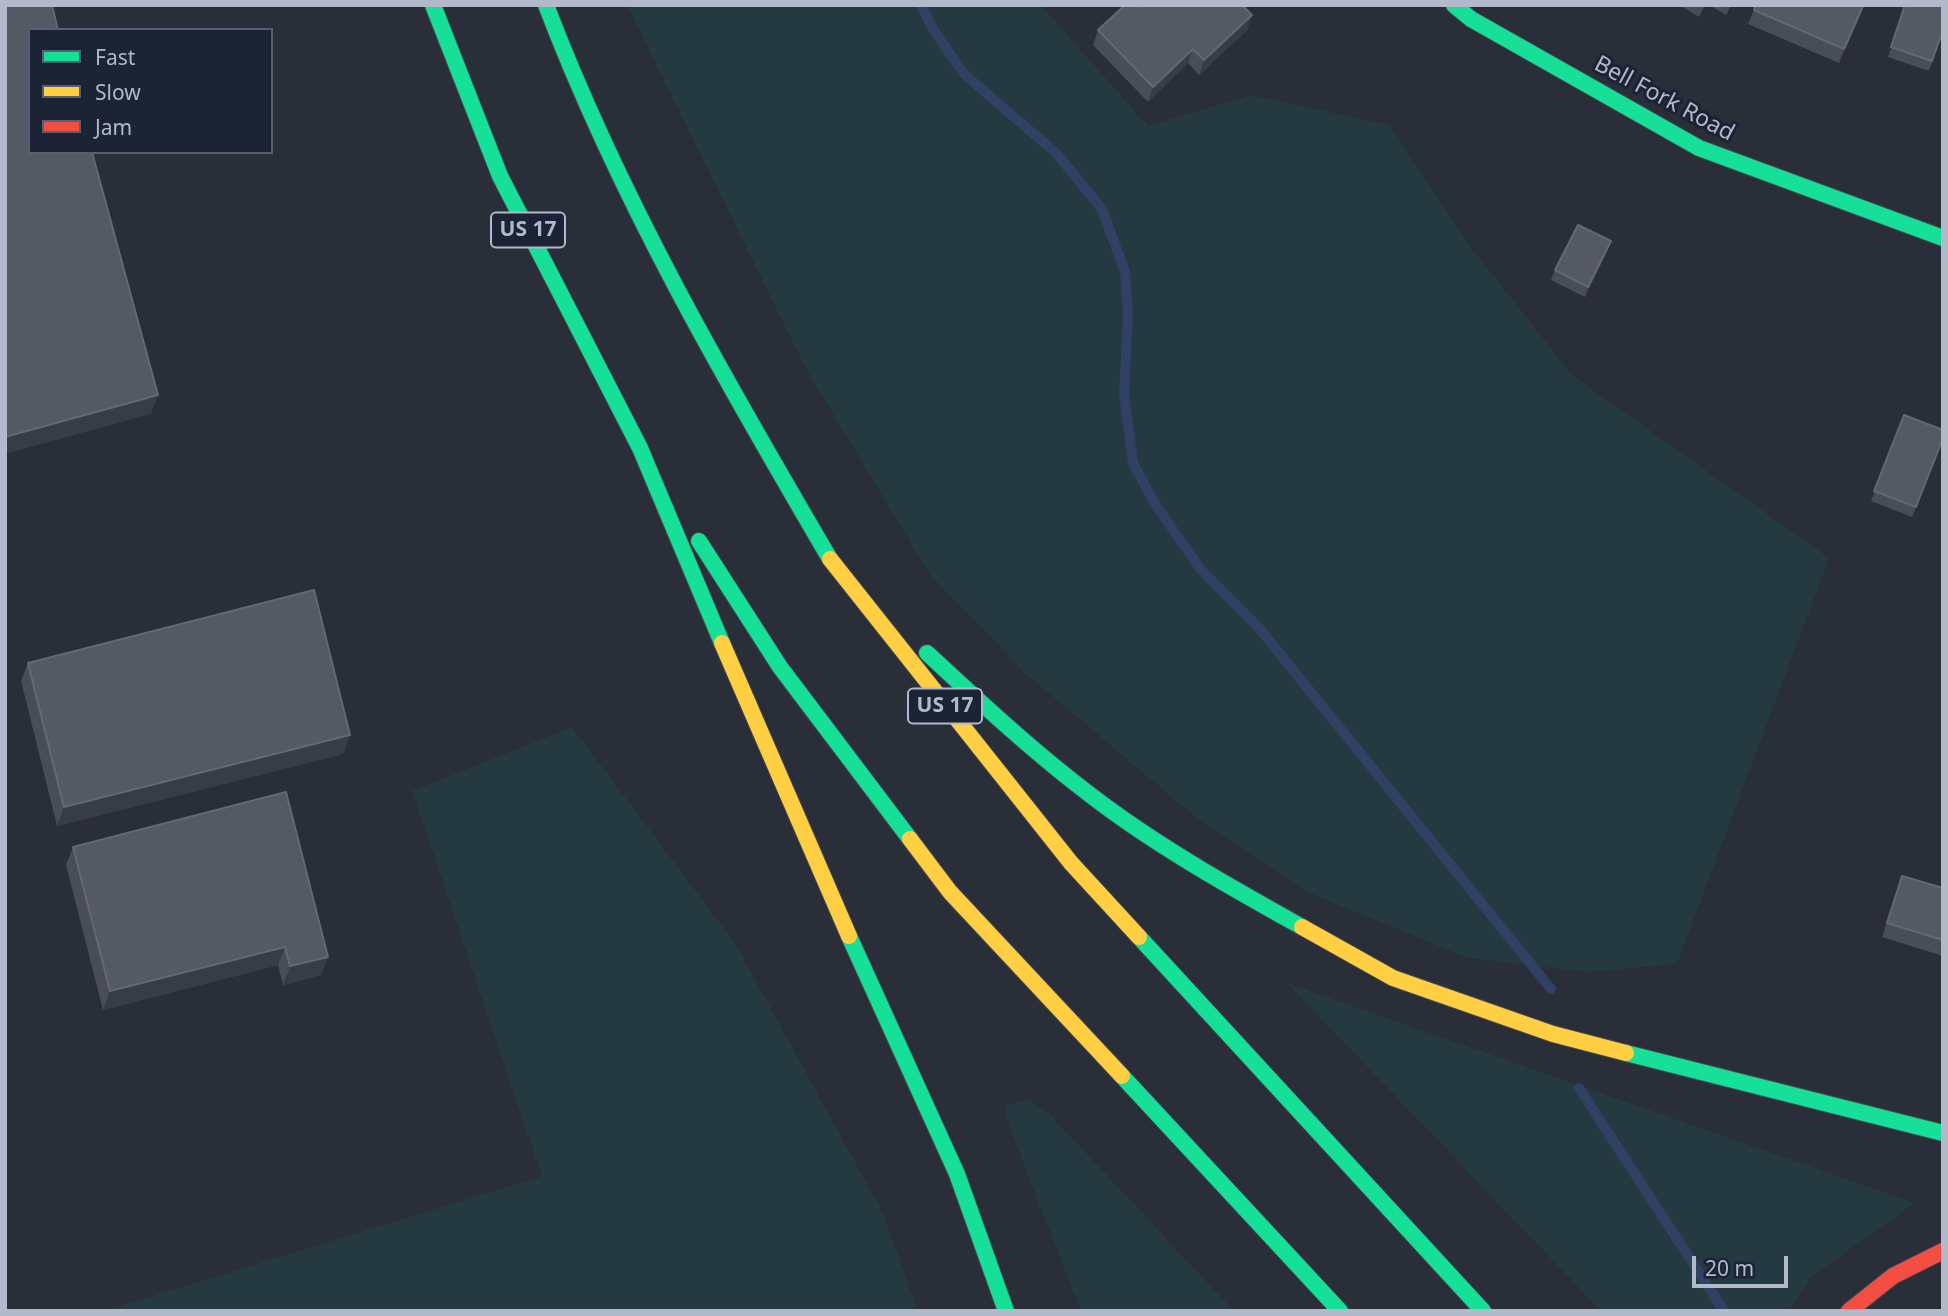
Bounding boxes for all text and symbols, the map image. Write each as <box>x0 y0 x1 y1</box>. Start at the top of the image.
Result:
legend <box>28 28 273 154</box>
text: Fast <box>95 43 135 71</box>
street label: Bell Fork Road <box>1589 51 1739 147</box>
text: Slow <box>95 78 141 106</box>
text: Jam <box>95 113 132 141</box>
road number: US 17 <box>491 212 565 247</box>
road number: US 17 <box>908 688 982 724</box>
scale bar <box>1696 1242 1792 1286</box>
text: 20 m <box>1705 1254 1754 1282</box>

